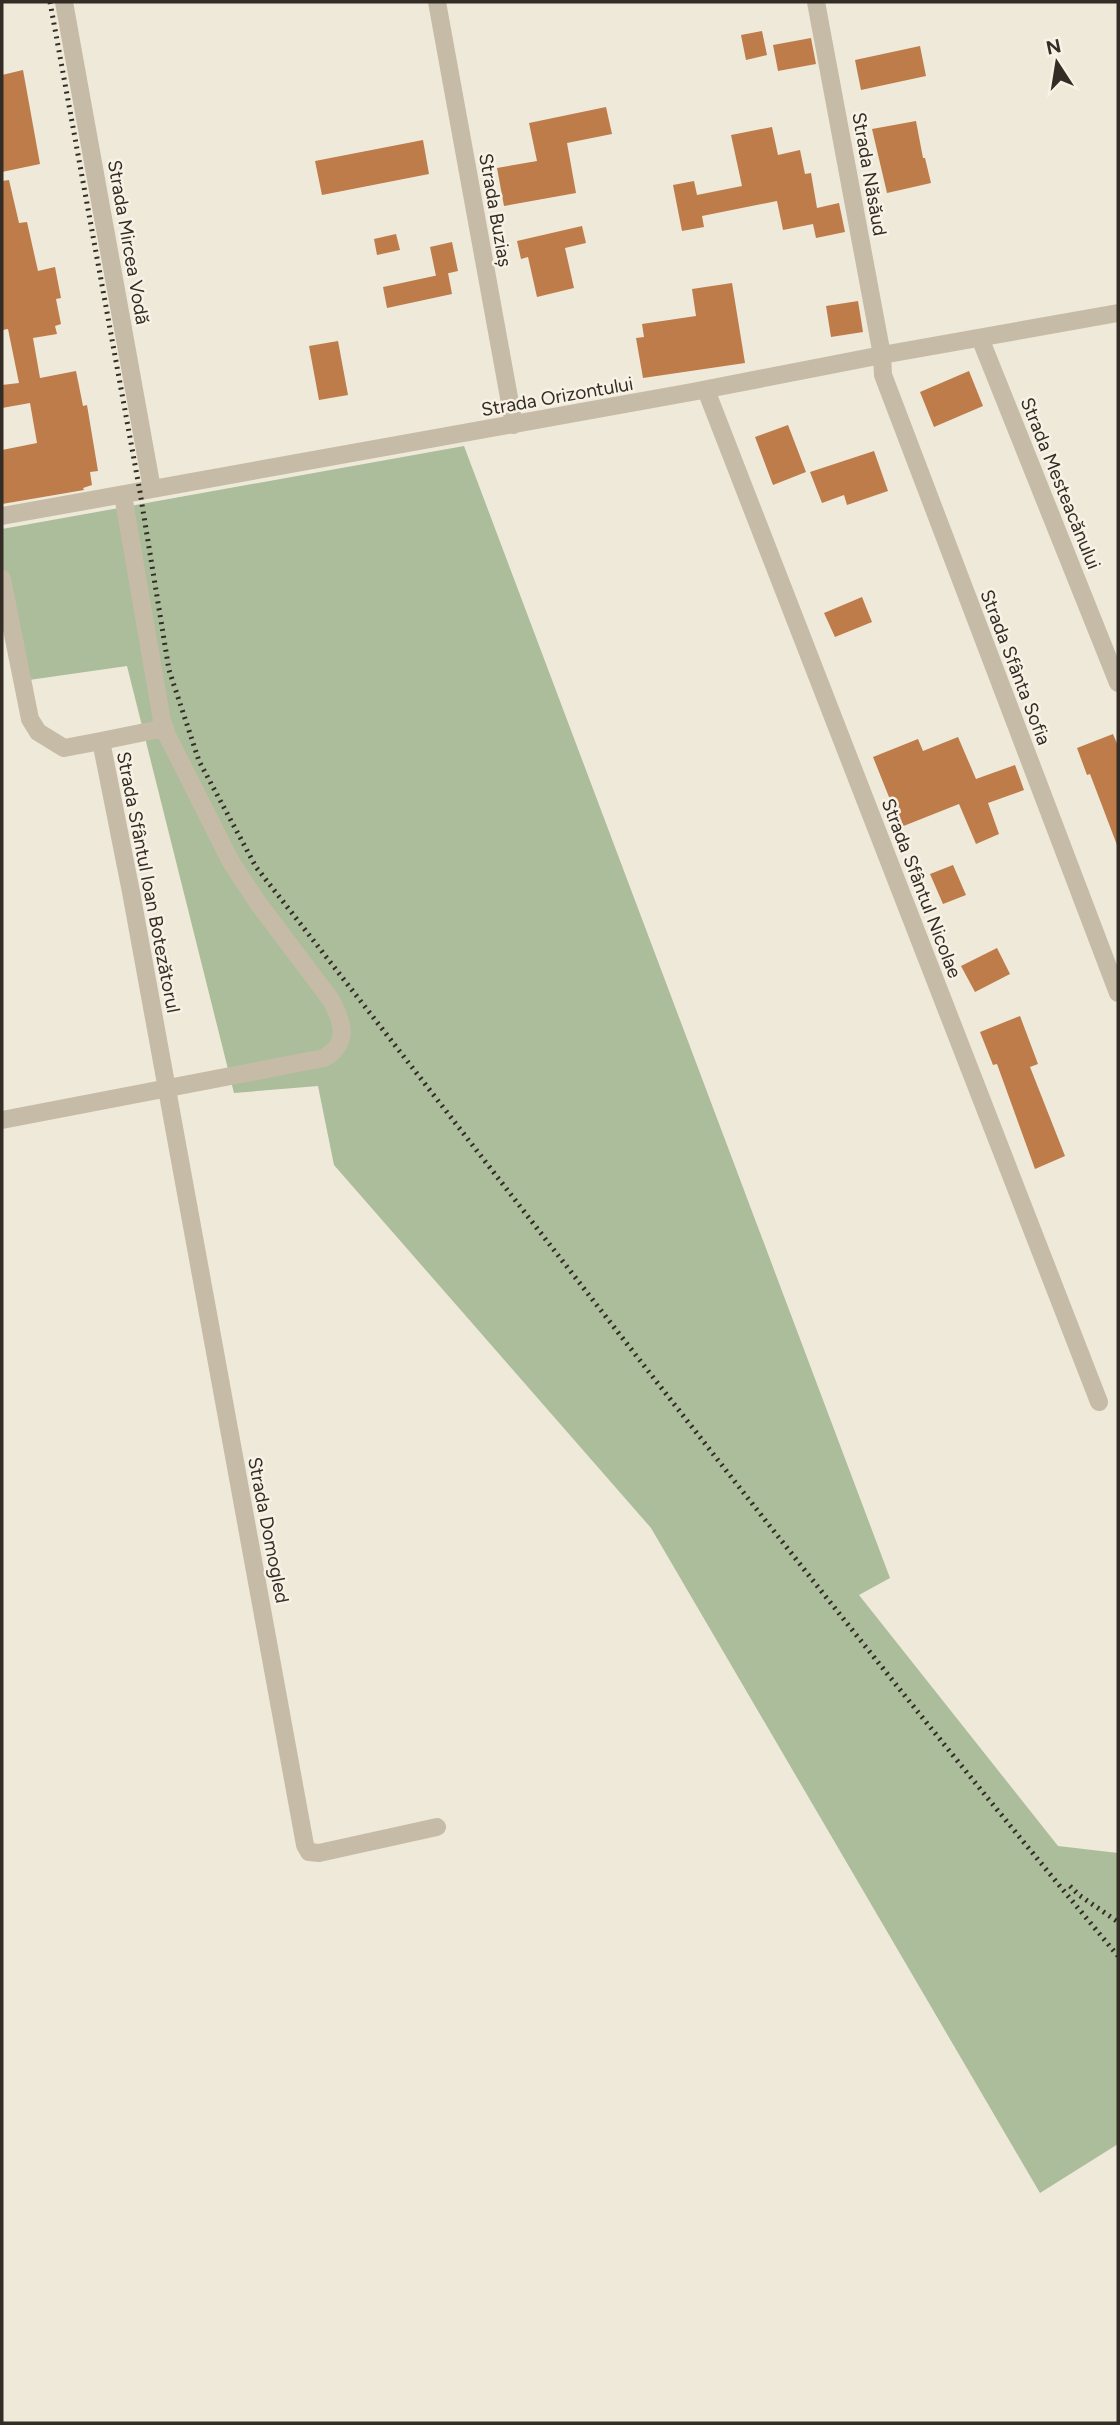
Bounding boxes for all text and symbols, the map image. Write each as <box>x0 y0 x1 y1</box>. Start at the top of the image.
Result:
north arrow <box>1022 28 1092 98</box>
text: N <box>1044 34 1063 60</box>
street label: Strada Năsăud <box>847 110 892 238</box>
street label: Strada Buziaș <box>474 151 517 269</box>
street label: Strada Mircea Vodă <box>103 158 154 326</box>
street label: Strada Orizontului <box>479 372 635 421</box>
street label: Strada Mesteacănului <box>1016 394 1106 572</box>
street label: Strada Sfânta Sofia <box>975 586 1056 748</box>
street label: Strada Sfântul Ioan Botezătorul <box>112 750 185 1015</box>
street label: Strada Sfântul Nicolae <box>877 795 966 981</box>
street label: Strada Domogled <box>243 1455 294 1605</box>

